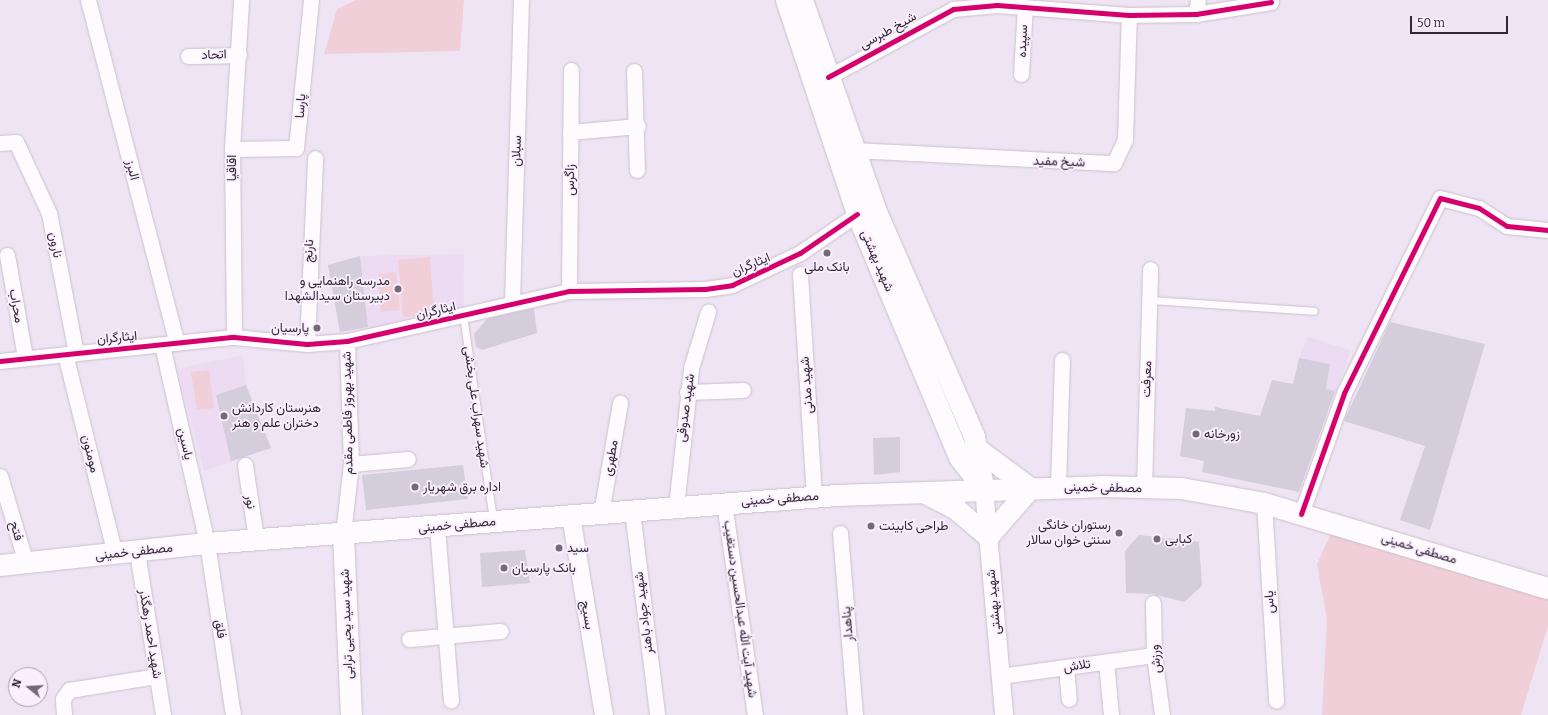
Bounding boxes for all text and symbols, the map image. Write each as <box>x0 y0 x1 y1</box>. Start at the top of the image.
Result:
scale bar <box>1412 8 1510 34</box>
street label: شیخ طبرسی <box>857 9 919 53</box>
text: 50 m <box>1417 16 1445 30</box>
street label: سپیده <box>1014 24 1032 58</box>
street label: اتحاد <box>201 47 227 63</box>
street label: پارسا <box>292 93 310 119</box>
street label: سبلان <box>509 135 525 167</box>
street label: شیخ مفید <box>1033 153 1085 171</box>
street label: اقاقیا <box>224 155 240 181</box>
street label: البرز <box>122 158 142 182</box>
street label: زاگرس <box>562 164 578 196</box>
street label: شهید بهشتی <box>857 228 897 294</box>
street label: نارون <box>45 231 65 259</box>
street label: نارنج <box>301 239 317 263</box>
marker: بانک ملی <box>822 248 832 258</box>
street label: ایثارگران <box>729 250 773 280</box>
place label: بانک ملی <box>804 259 850 275</box>
place label: مدرسه راهنمایی و دبیرستان سیدالشهدا <box>285 274 390 305</box>
marker: مدرسه راهنمایی و دبیرستان سیدالشهدا <box>393 284 403 294</box>
street label: محراب <box>5 288 27 324</box>
street label: ایثارگران <box>415 299 457 323</box>
place label: پارسیان <box>271 320 309 336</box>
marker: پارسیان <box>312 323 322 333</box>
street label: ایثارگران <box>96 328 138 348</box>
street label: شهید سهراب علی بخشی <box>460 345 492 469</box>
street label: شهید بهروز فاطمی مقدم <box>339 351 357 475</box>
street label: شهید مدنی <box>797 356 817 414</box>
street label: معرفت <box>1139 360 1155 398</box>
street label: شهید صدوقی <box>673 373 699 443</box>
place label: هنرستان کاردانش دختران علم و هنر <box>232 401 321 432</box>
marker: هنرستان کاردانش دختران علم و هنر <box>219 411 229 421</box>
place label: زورخانه <box>1204 426 1240 442</box>
street label: یاسین <box>174 427 196 461</box>
marker: زورخانه <box>1191 429 1201 439</box>
street label: مومنون <box>78 433 102 475</box>
street label: مطهری <box>600 439 622 477</box>
place label: اداره برق شهریار <box>423 479 501 495</box>
street label: مصطفی خمینی <box>1064 480 1142 496</box>
marker: اداره برق شهریار <box>410 482 420 492</box>
street label: مصطفی خمینی <box>741 488 819 510</box>
street label: نور <box>241 494 259 510</box>
street label: مصطفی خمینی <box>417 514 497 536</box>
place label: طراحی کابینت <box>879 518 949 534</box>
place label: رستوران خانگی سنتی خوان سالار <box>1026 518 1111 549</box>
street label: فتح <box>6 519 26 543</box>
street label: شهید آیت الله عبدالحسین دستغیب <box>720 519 760 699</box>
marker: طراحی کابینت <box>866 521 876 531</box>
marker: رستوران خانگی سنتی خوان سالار <box>1114 528 1124 538</box>
street label: مصطفی خمینی <box>1379 530 1459 568</box>
place label: کبابی <box>1165 531 1192 547</box>
marker: کبابی <box>1152 534 1162 544</box>
street label: مصطفی خمینی <box>94 540 174 564</box>
place label: سید <box>567 540 589 556</box>
marker: سید <box>554 543 564 553</box>
place label: بانک پارسیان <box>512 560 576 576</box>
marker: بانک پارسیان <box>499 563 509 573</box>
street label: شهید سید یحیی ترابی <box>337 569 357 679</box>
street label: شهید بهشتی <box>983 569 1005 635</box>
street label: شهید جواد باهنر <box>631 571 657 655</box>
street label: شهید احمد رهگذر <box>135 588 165 680</box>
street label: یاس <box>1262 590 1278 614</box>
street label: بسیج <box>577 599 597 631</box>
street label: پناهدار <box>839 606 857 642</box>
street label: فلق <box>211 618 229 640</box>
street label: ورزش <box>1147 644 1165 674</box>
street label: تلاش <box>1062 656 1092 676</box>
north arrow <box>8 667 48 707</box>
text: N <box>10 677 25 689</box>

